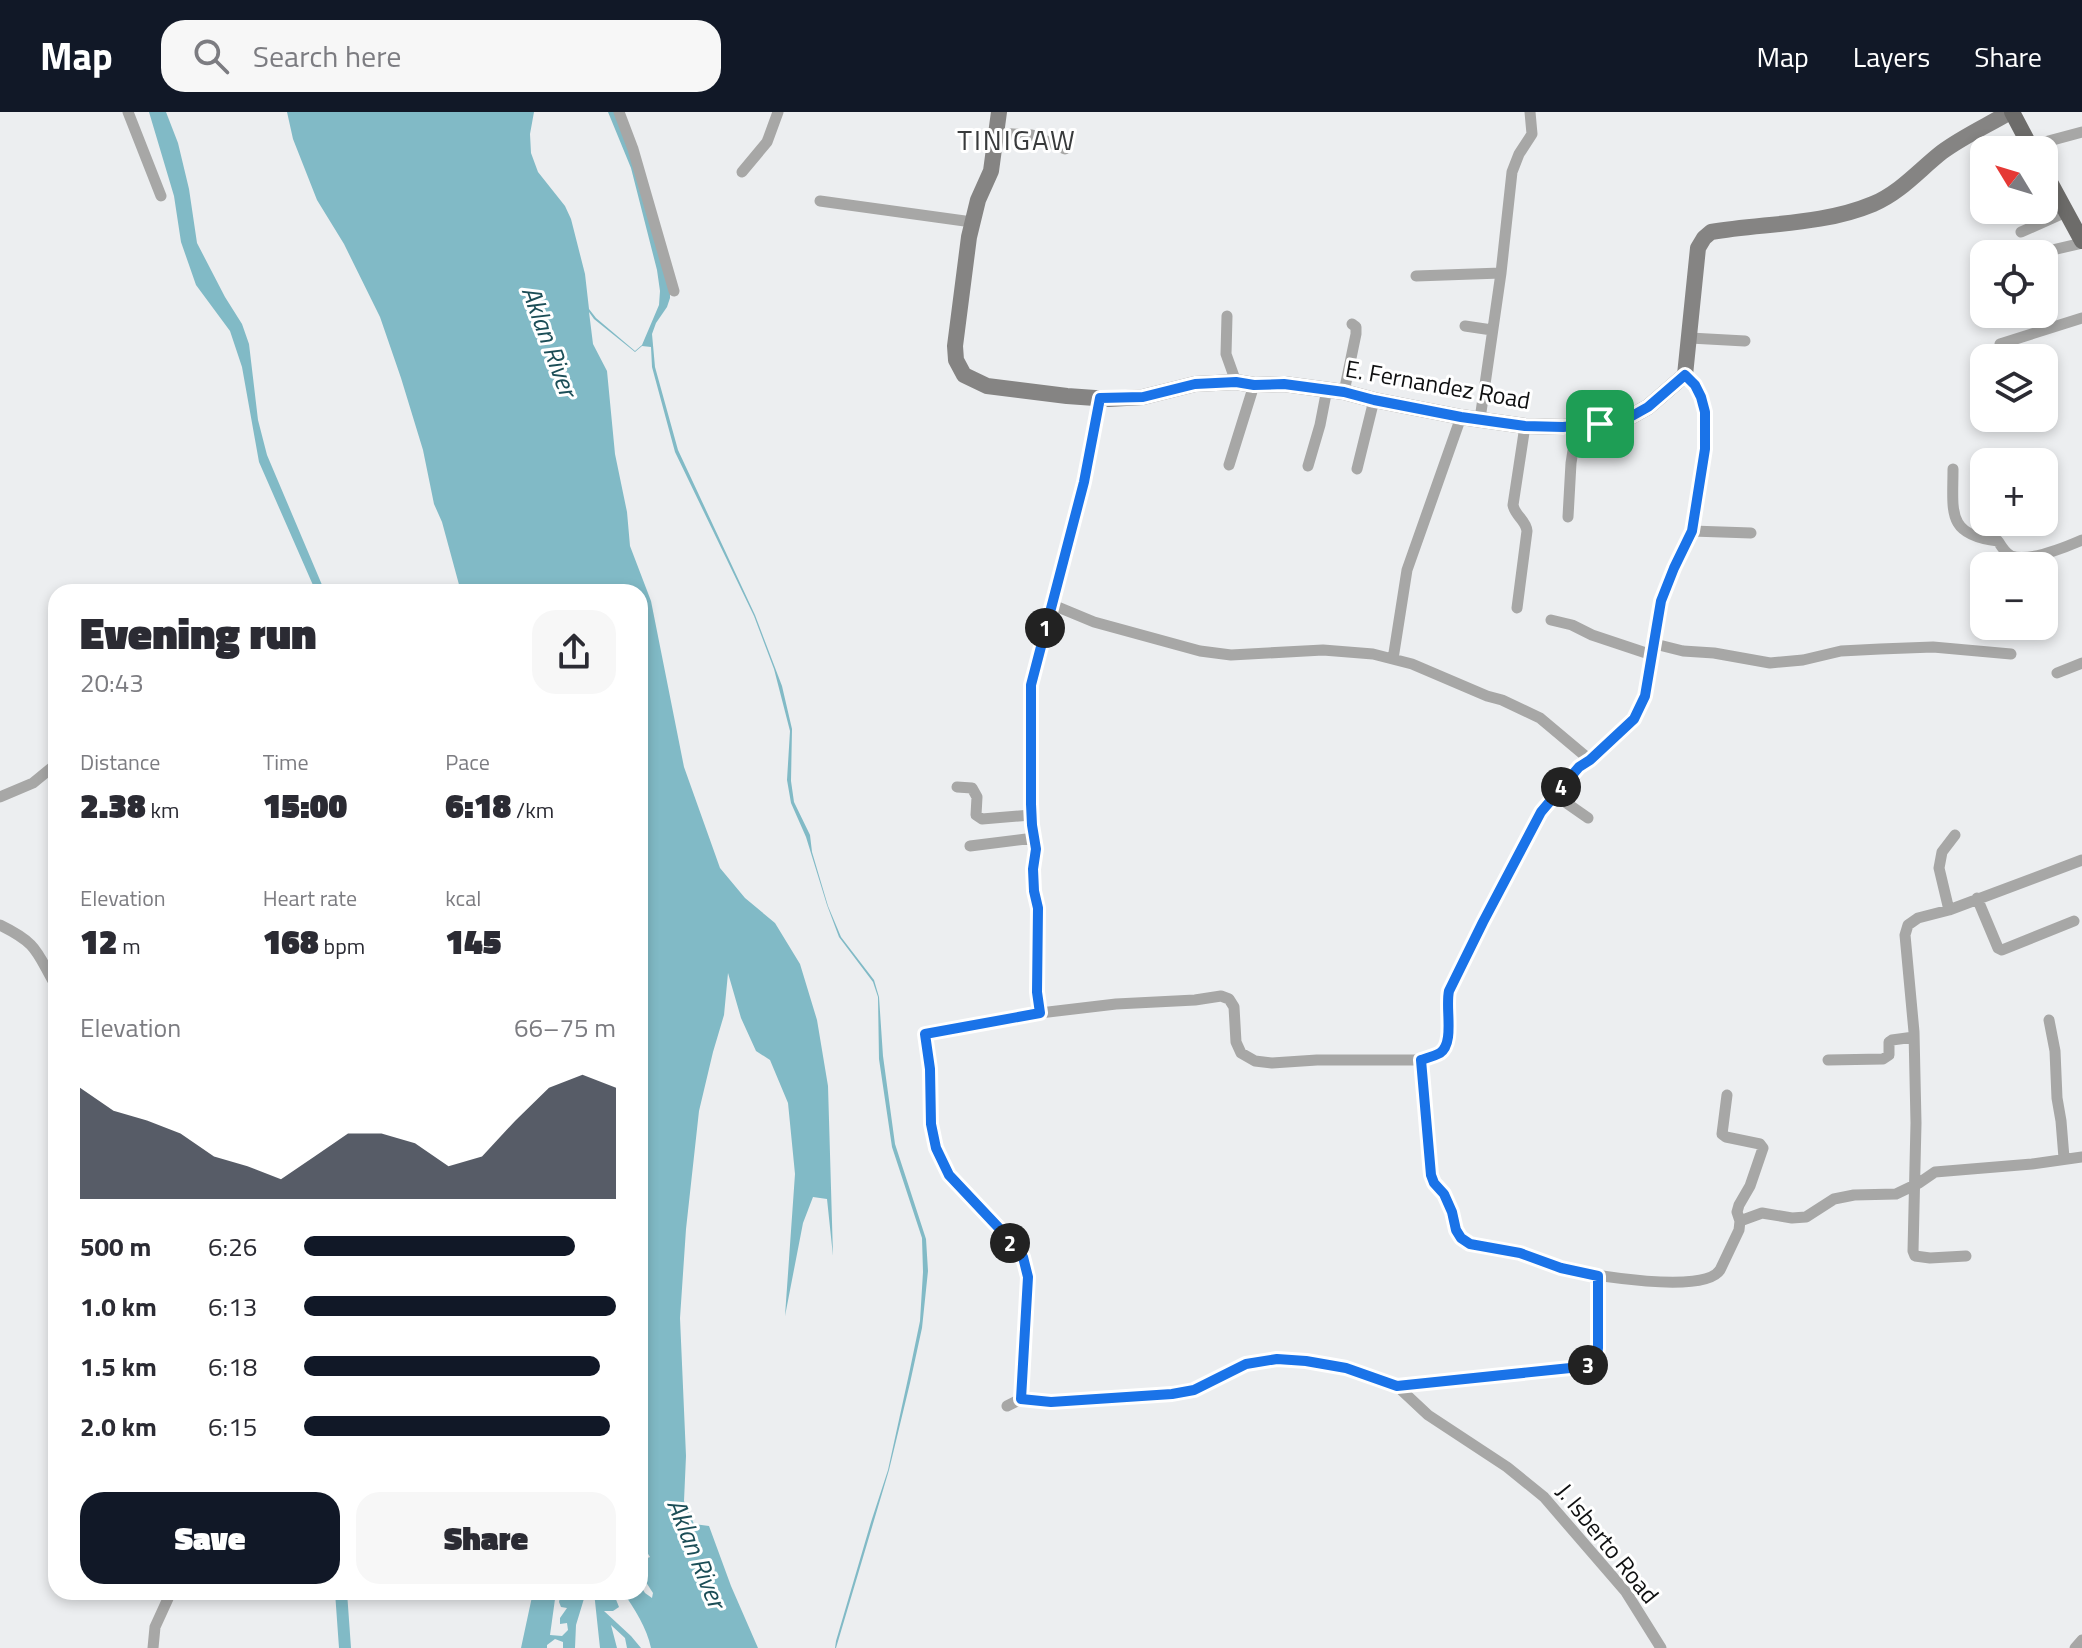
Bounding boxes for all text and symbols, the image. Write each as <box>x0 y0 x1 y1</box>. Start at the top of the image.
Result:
search box <box>161 20 721 92</box>
text: Map <box>40 27 113 85</box>
text: Search here <box>253 33 402 79</box>
icon: search <box>189 34 233 78</box>
text: Map <box>1756 35 1809 78</box>
text: Layers <box>1853 35 1930 78</box>
text: Share <box>1974 35 2042 78</box>
district label: TINIGAW <box>957 118 1077 161</box>
north arrow <box>1970 136 2058 224</box>
map controls <box>1970 136 2058 640</box>
button: locate <box>1970 240 2058 328</box>
water label: Aklan River <box>512 280 589 404</box>
button: layers <box>1970 344 2058 432</box>
street label: E. Fernandez Road <box>1343 350 1533 418</box>
pin <box>1566 390 1634 458</box>
icon: arrive <box>1578 402 1622 446</box>
button: + <box>1970 448 2058 536</box>
button: − <box>1970 552 2058 640</box>
text: Evening run <box>80 599 317 666</box>
pin: 1 <box>1025 608 1065 648</box>
button: share <box>532 610 616 694</box>
text: 1 <box>1039 611 1051 645</box>
text: 20:43 <box>80 663 144 702</box>
text: Distance <box>80 745 160 779</box>
text: Time <box>263 745 309 779</box>
text: Pace <box>445 745 490 779</box>
pin: 4 <box>1541 767 1581 807</box>
text: 4 <box>1555 770 1567 804</box>
text: 2.38 <box>80 779 146 831</box>
text: 15:00 <box>263 779 347 831</box>
text: 6:18 <box>445 779 511 831</box>
text: km <box>146 793 179 827</box>
text: /km <box>511 793 554 827</box>
text: Elevation <box>80 881 166 915</box>
text: Heart rate <box>263 881 357 915</box>
text: kcal <box>445 881 481 915</box>
text: 12 <box>80 915 117 967</box>
text: 168 <box>263 915 319 967</box>
text: 145 <box>445 915 501 967</box>
text: m <box>117 929 141 963</box>
text: bpm <box>319 929 365 963</box>
text: Elevation <box>80 1008 181 1047</box>
text: 66–75 m <box>514 1008 616 1047</box>
pin: 2 <box>990 1223 1030 1263</box>
text: 2 <box>1004 1226 1016 1260</box>
text: 500 m <box>80 1227 151 1266</box>
text: 6:26 <box>208 1227 257 1266</box>
text: 1.0 km <box>80 1287 157 1326</box>
text: 6:13 <box>208 1287 257 1326</box>
pin: 3 <box>1568 1345 1608 1385</box>
text: 1.5 km <box>80 1347 157 1386</box>
text: 6:18 <box>208 1347 257 1386</box>
text: 3 <box>1582 1348 1594 1382</box>
text: 2.0 km <box>80 1407 157 1446</box>
text: 6:15 <box>208 1407 257 1446</box>
street label: J. Isberto Road <box>1548 1475 1668 1611</box>
button: Save <box>80 1492 340 1584</box>
button: Share <box>356 1492 616 1584</box>
water label: Aklan River <box>657 1492 738 1616</box>

